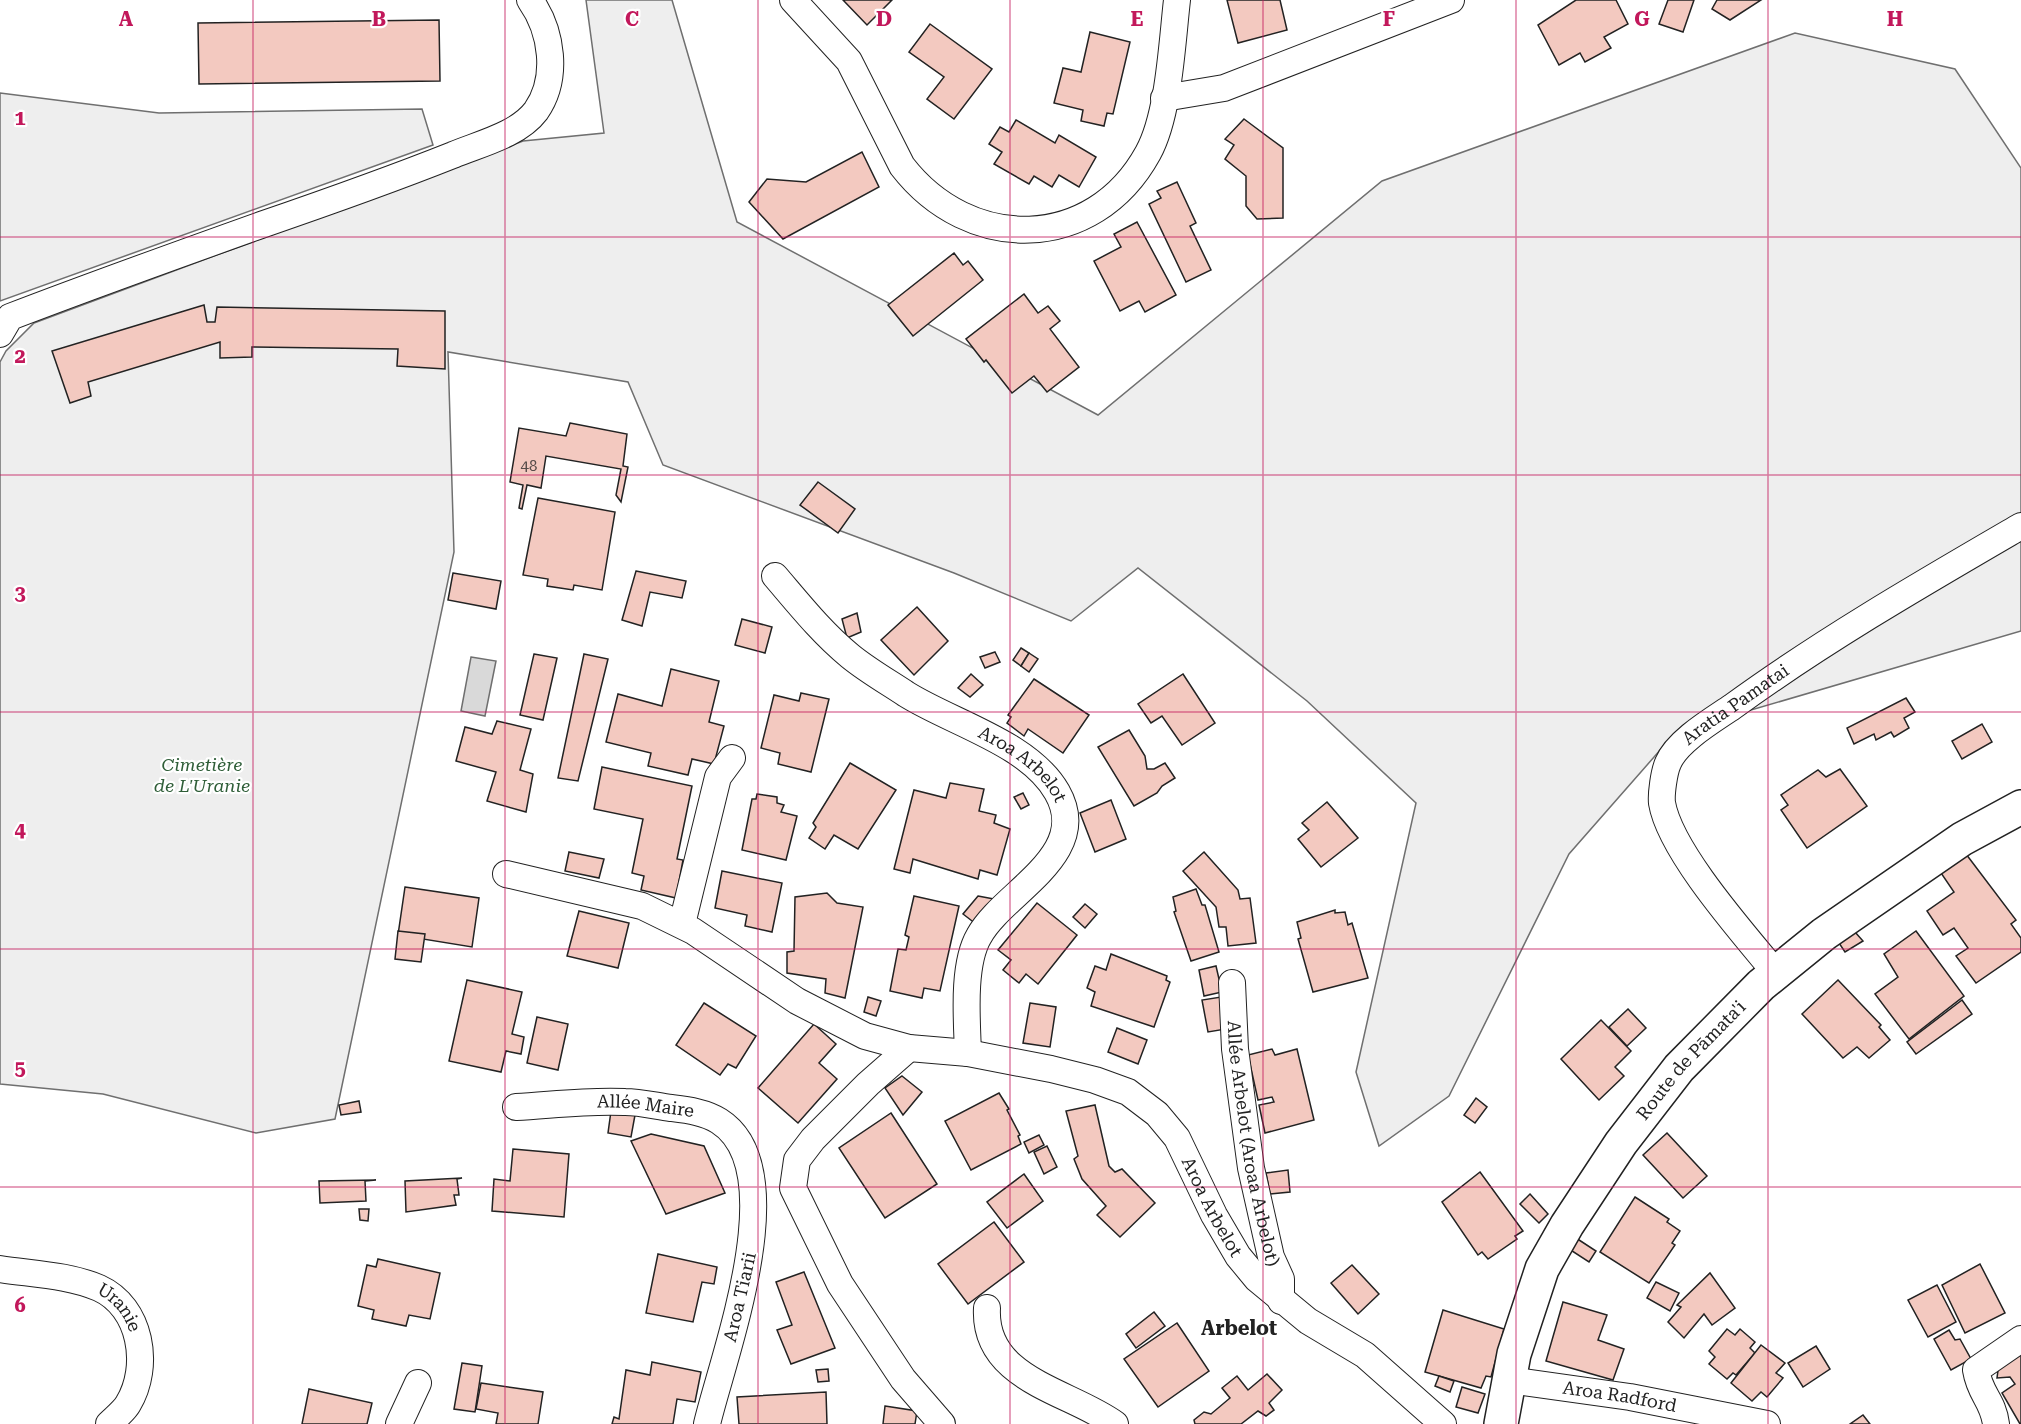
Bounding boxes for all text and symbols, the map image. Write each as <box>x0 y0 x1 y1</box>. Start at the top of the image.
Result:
text: A <box>119 7 134 31</box>
text: B <box>372 7 386 31</box>
text: C <box>625 7 639 31</box>
text: D <box>876 7 892 31</box>
text: E <box>1131 7 1144 31</box>
text: F <box>1383 7 1395 31</box>
text: G <box>1634 7 1650 31</box>
text: H <box>1887 7 1903 31</box>
text: 1 <box>14 106 26 130</box>
text: 2 <box>14 344 26 368</box>
house number: 48 <box>521 457 537 475</box>
text: 3 <box>14 581 26 605</box>
street label: Aratia Pamatai <box>1678 659 1793 749</box>
street label: Aroa Arbelot <box>975 721 1072 806</box>
park label: Cimetière de L'Uranie <box>154 754 250 796</box>
text: 4 <box>14 818 26 842</box>
street label: Route de Pāmata'i <box>1632 996 1750 1124</box>
street label: Allée Arbelot (Aroaa Arbelot) <box>1224 1020 1285 1269</box>
text: 5 <box>14 1056 26 1080</box>
street label: Allée Maire <box>597 1090 696 1121</box>
street label: Aroa Arbelot <box>1178 1153 1247 1261</box>
street label: Aroa Tiarii <box>719 1250 760 1344</box>
street label: Uranie <box>94 1278 146 1335</box>
text: 6 <box>14 1293 26 1317</box>
district label: Arbelot <box>1201 1316 1277 1340</box>
street label: Aroa Radford <box>1561 1377 1679 1416</box>

